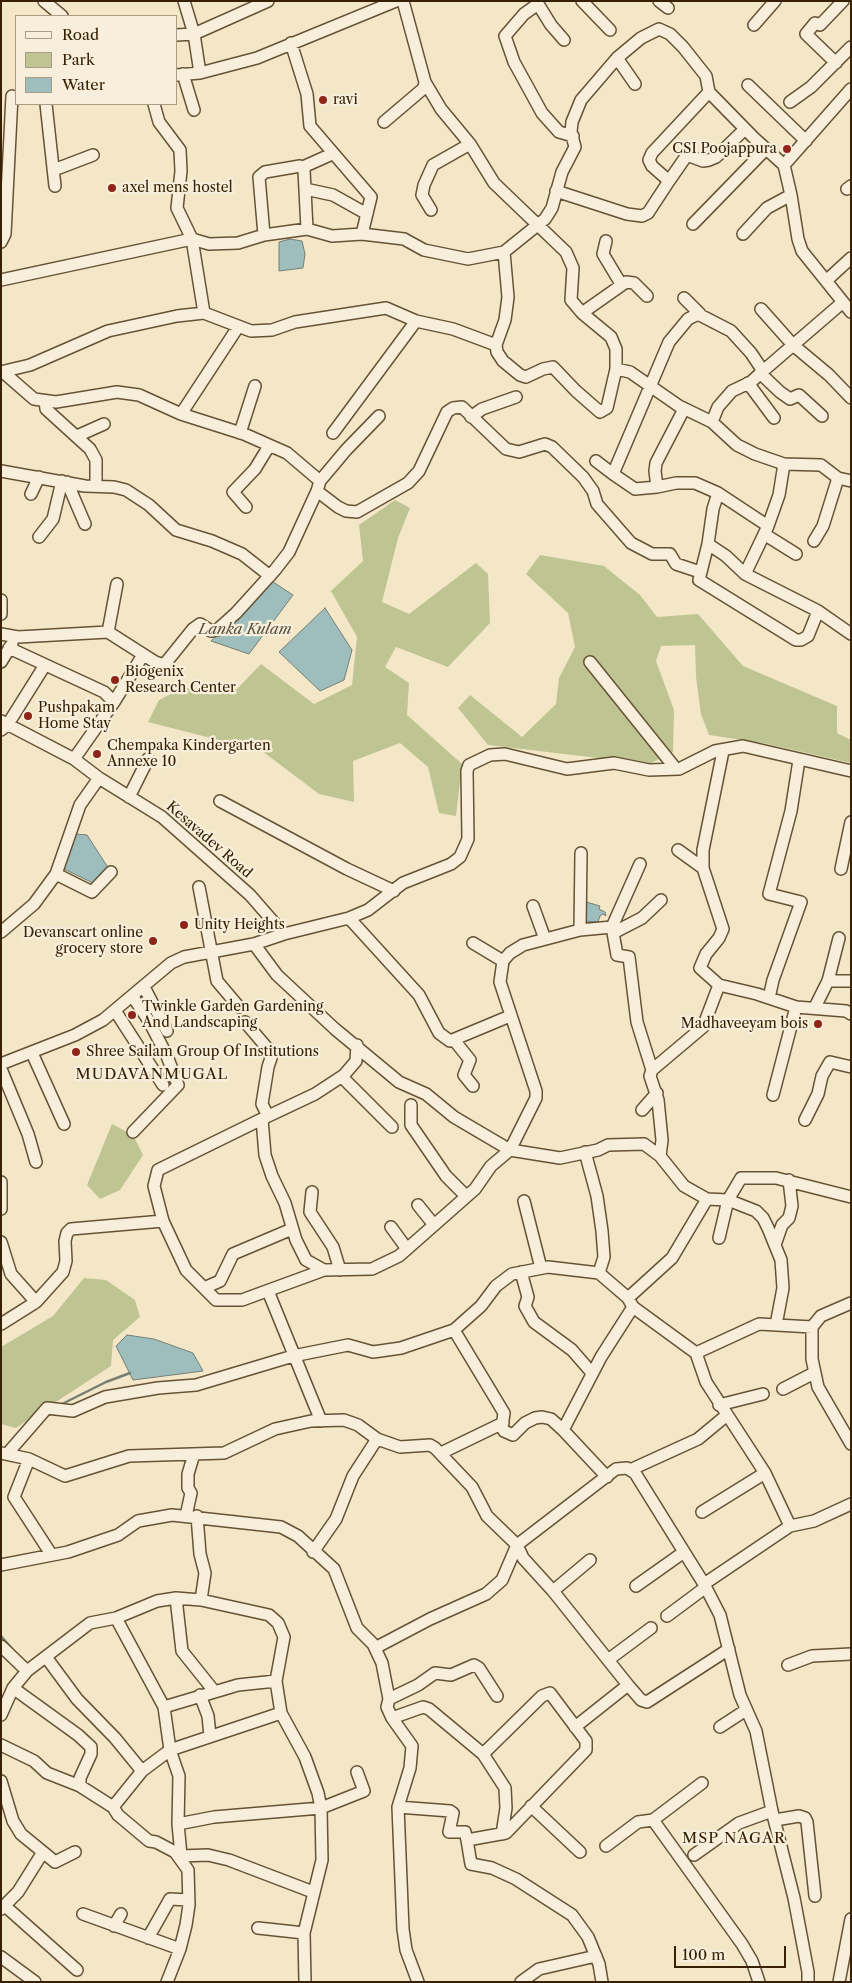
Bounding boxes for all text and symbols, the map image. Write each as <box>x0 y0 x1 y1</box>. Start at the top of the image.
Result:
legend <box>15 15 178 105</box>
text: Road <box>62 25 99 44</box>
text: Park <box>62 50 95 69</box>
text: Water <box>62 75 105 94</box>
place label: ravi <box>333 92 358 108</box>
marker: ravi <box>317 94 329 106</box>
place label: CSI Poojappura <box>672 141 777 157</box>
marker: CSI Poojappura <box>781 143 793 155</box>
place label: axel mens hostel <box>122 180 233 196</box>
marker: axel mens hostel <box>106 182 118 194</box>
water label: Lanka Kulam <box>198 621 292 639</box>
place label: Biogenix Research Center <box>125 664 236 696</box>
marker: Biogenix Research Center <box>109 674 121 686</box>
place label: Pushpakam Home Stay <box>38 700 115 732</box>
marker: Pushpakam Home Stay <box>22 710 34 722</box>
place label: Chempaka Kindergarten Annexe 10 <box>107 738 271 770</box>
marker: Chempaka Kindergarten Annexe 10 <box>91 748 103 760</box>
street label: Kesavadev Road <box>163 798 255 882</box>
place label: Unity Heights <box>194 917 285 933</box>
marker: Unity Heights <box>178 919 190 931</box>
place label: Devanscart online grocery store <box>23 925 143 958</box>
marker: Devanscart online grocery store <box>147 935 159 947</box>
place label: Twinkle Garden Gardening And Landscaping <box>142 999 324 1032</box>
marker: Twinkle Garden Gardening And Landscaping <box>126 1009 138 1021</box>
place label: Madhaveeyam bois <box>681 1016 808 1032</box>
marker: Madhaveeyam bois <box>812 1018 824 1030</box>
place label: Shree Sailam Group Of Institutions <box>86 1044 319 1060</box>
marker: Shree Sailam Group Of Institutions <box>70 1046 82 1058</box>
district label: MUDAVANMUGAL <box>74 1066 230 1084</box>
district label: MSP NAGAR <box>681 1830 787 1848</box>
scale bar <box>677 1936 790 1968</box>
text: 100 m <box>682 1945 725 1964</box>

